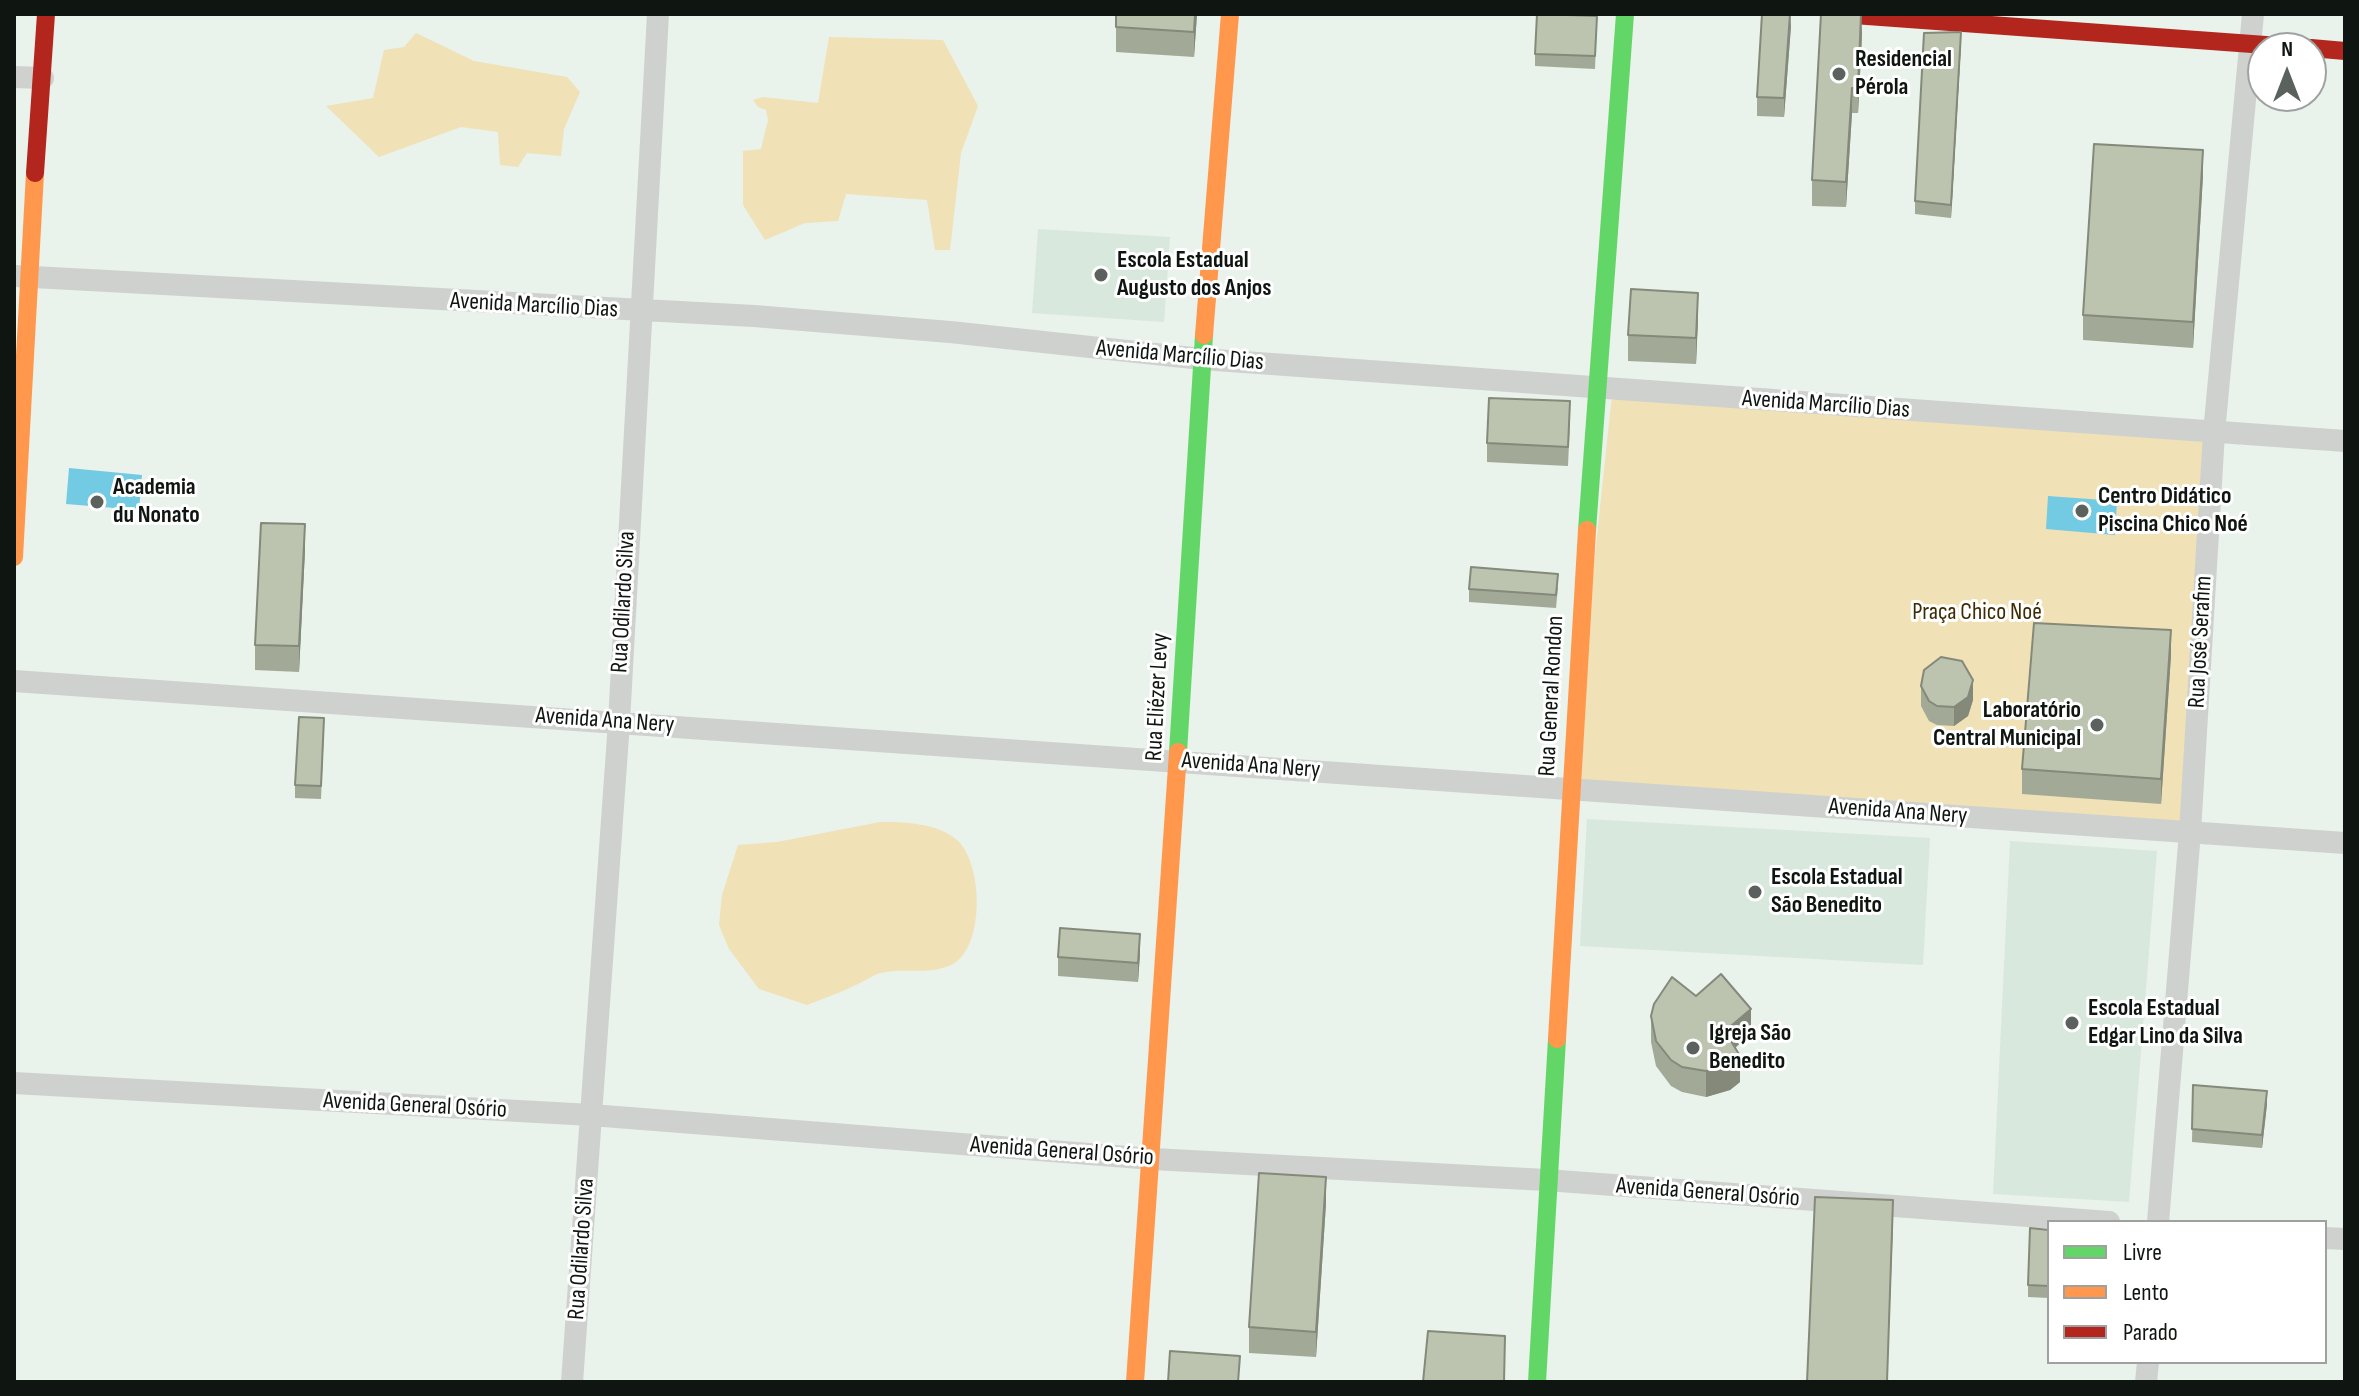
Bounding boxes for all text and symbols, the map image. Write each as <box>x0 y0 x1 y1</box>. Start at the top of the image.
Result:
north arrow <box>2247 32 2327 112</box>
text: N <box>2281 36 2293 63</box>
place label: Residencial Pérola <box>1855 46 1952 102</box>
marker: Residencial Pérola <box>1830 65 1848 83</box>
place label: Escola Estadual Augusto dos Anjos <box>1117 247 1271 303</box>
marker: Escola Estadual Augusto dos Anjos <box>1092 266 1110 284</box>
street label: Avenida Marcílio Dias <box>449 287 619 325</box>
street label: Avenida Marcílio Dias <box>1095 334 1265 378</box>
street label: Avenida Marcílio Dias <box>1741 385 1911 425</box>
place label: Academia du Nonato <box>113 474 200 530</box>
place label: Centro Didático Piscina Chico Noé <box>2098 483 2248 539</box>
marker: Academia du Nonato <box>88 493 106 511</box>
marker: Centro Didático Piscina Chico Noé <box>2073 502 2091 520</box>
street label: Rua Odilardo Silva <box>606 530 642 674</box>
street label: Rua José Serafim <box>2183 575 2219 709</box>
park label: Praça Chico Noé <box>1912 599 2042 627</box>
street label: Rua General Rondon <box>1533 615 1571 777</box>
street label: Rua Eliézer Levy <box>1140 632 1176 762</box>
place label: Laboratório Central Municipal <box>1933 697 2081 753</box>
street label: Avenida Ana Nery <box>535 702 675 740</box>
marker: Laboratório Central Municipal <box>2088 716 2106 734</box>
street label: Avenida Ana Nery <box>1181 747 1321 785</box>
street label: Avenida Ana Nery <box>1828 793 1968 831</box>
place label: Escola Estadual São Benedito <box>1771 864 1903 920</box>
marker: Escola Estadual São Benedito <box>1746 883 1764 901</box>
place label: Escola Estadual Edgar Lino da Silva <box>2088 995 2243 1051</box>
marker: Escola Estadual Edgar Lino da Silva <box>2063 1014 2081 1032</box>
place label: Igreja São Benedito <box>1709 1020 1791 1076</box>
marker: Igreja São Benedito <box>1684 1039 1702 1057</box>
street label: Avenida General Osório <box>322 1087 508 1125</box>
street label: Avenida General Osório <box>969 1131 1155 1173</box>
street label: Avenida General Osório <box>1615 1172 1801 1214</box>
street label: Rua Odilardo Silva <box>563 1177 601 1321</box>
legend <box>2047 1220 2327 1364</box>
text: Livre <box>2123 1238 2162 1267</box>
text: Lento <box>2123 1278 2169 1307</box>
text: Parado <box>2123 1318 2178 1347</box>

